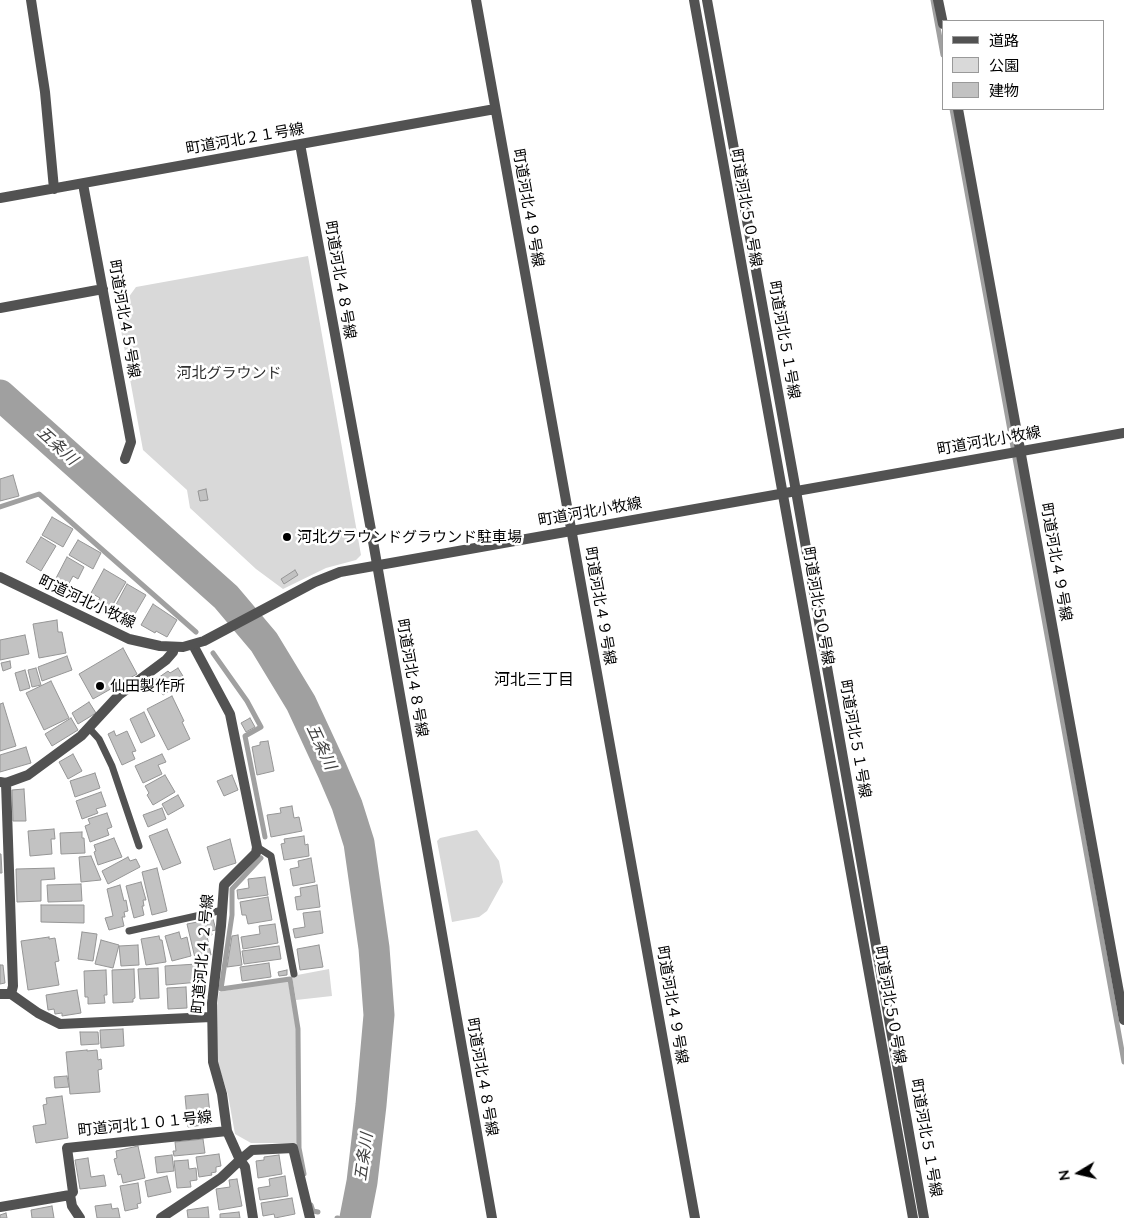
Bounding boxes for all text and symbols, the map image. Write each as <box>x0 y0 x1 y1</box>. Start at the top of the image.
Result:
legend <box>942 20 1104 110</box>
text: 道路 <box>989 31 1019 50</box>
text: 公園 <box>989 56 1019 75</box>
text: 建物 <box>989 81 1019 100</box>
street label: 町道河北２１号線 <box>184 120 306 158</box>
street label: 町道河北４９号線 <box>509 147 547 269</box>
street label: 町道河北５０号線 <box>727 147 765 269</box>
street label: 町道河北４８号線 <box>321 219 359 341</box>
street label: 町道河北４５号線 <box>105 258 143 380</box>
street label: 町道河北５１号線 <box>765 279 803 401</box>
park label: 河北グラウンド <box>177 364 281 382</box>
water label: 五条川 <box>33 423 81 469</box>
street label: 町道河北小牧線 <box>936 423 1042 459</box>
street label: 町道河北小牧線 <box>537 494 643 530</box>
street label: 町道河北４９号線 <box>1037 501 1075 623</box>
place label: 河北グラウンドグラウンド駐車場 <box>297 528 522 546</box>
marker: 河北グラウンドグラウンド駐車場 <box>281 531 293 543</box>
street label: 町道河北４９号線 <box>581 545 619 667</box>
street label: 町道河北５０号線 <box>799 545 837 667</box>
street label: 町道河北小牧線 <box>36 572 138 632</box>
street label: 町道河北４８号線 <box>393 617 431 739</box>
district label: 河北三丁目 <box>494 670 574 690</box>
place label: 仙田製作所 <box>110 677 185 695</box>
street label: 町道河北５１号線 <box>836 678 874 800</box>
marker: 仙田製作所 <box>94 680 106 692</box>
water label: 五条川 <box>302 721 340 773</box>
street label: 町道河北４２号線 <box>189 893 217 1015</box>
street label: 町道河北４９号線 <box>653 944 691 1066</box>
street label: 町道河北５０号線 <box>871 944 909 1066</box>
street label: 町道河北４８号線 <box>463 1016 501 1138</box>
street label: 町道河北５１号線 <box>907 1077 945 1199</box>
street label: 町道河北１０１号線 <box>77 1108 213 1140</box>
water label: 五条川 <box>351 1132 377 1182</box>
north arrow <box>1054 1148 1104 1198</box>
text: N <box>1054 1169 1074 1182</box>

